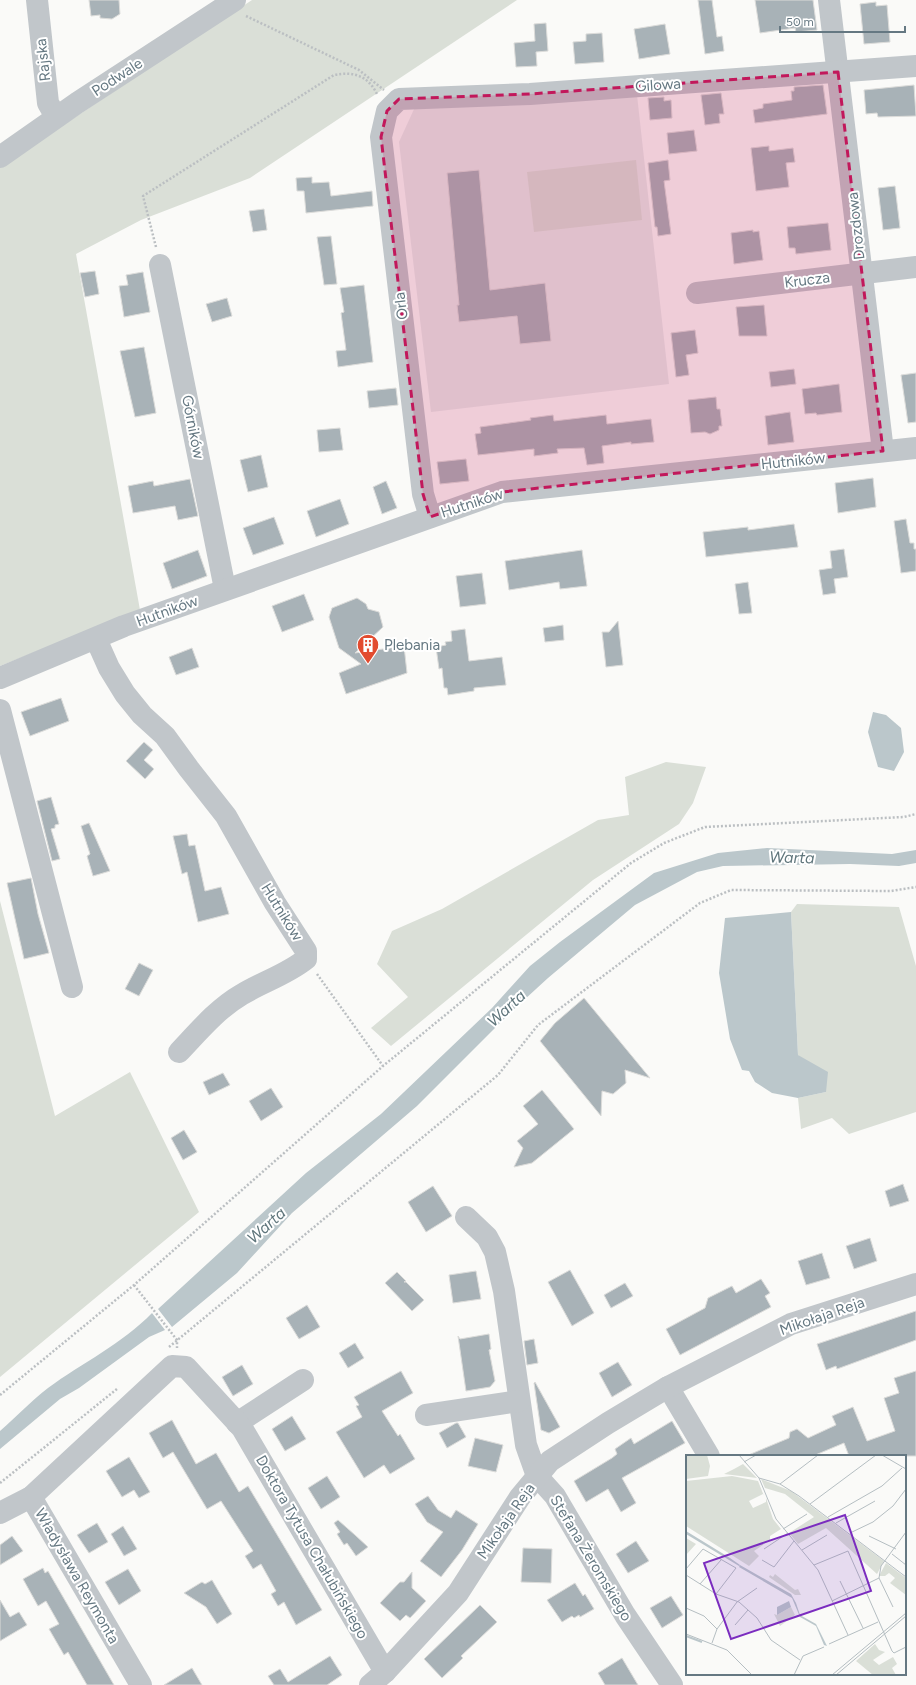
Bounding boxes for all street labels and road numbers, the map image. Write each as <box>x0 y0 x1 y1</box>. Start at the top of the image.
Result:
street label: Rajska <box>32 38 54 82</box>
street label: Podwale <box>88 54 146 100</box>
street label: Gilowa <box>634 74 682 96</box>
street label: Drozdowa <box>843 191 869 261</box>
street label: Krucza <box>783 268 831 292</box>
street label: Orla <box>390 291 412 321</box>
street label: Górników <box>178 394 208 461</box>
street label: Hutników <box>760 449 826 473</box>
street label: Hutników <box>439 484 506 522</box>
street label: Hutników <box>134 591 201 630</box>
street label: Hutników <box>257 880 307 944</box>
street label: Mikołaja Reja <box>777 1293 867 1339</box>
street label: Doktora Tytusa Chałubińskiego <box>252 1452 372 1642</box>
street label: Mikołaja Reja <box>473 1480 539 1562</box>
street label: Stefana Żeromskiego <box>546 1492 636 1624</box>
street label: Władysława Reymonta <box>31 1505 123 1647</box>

